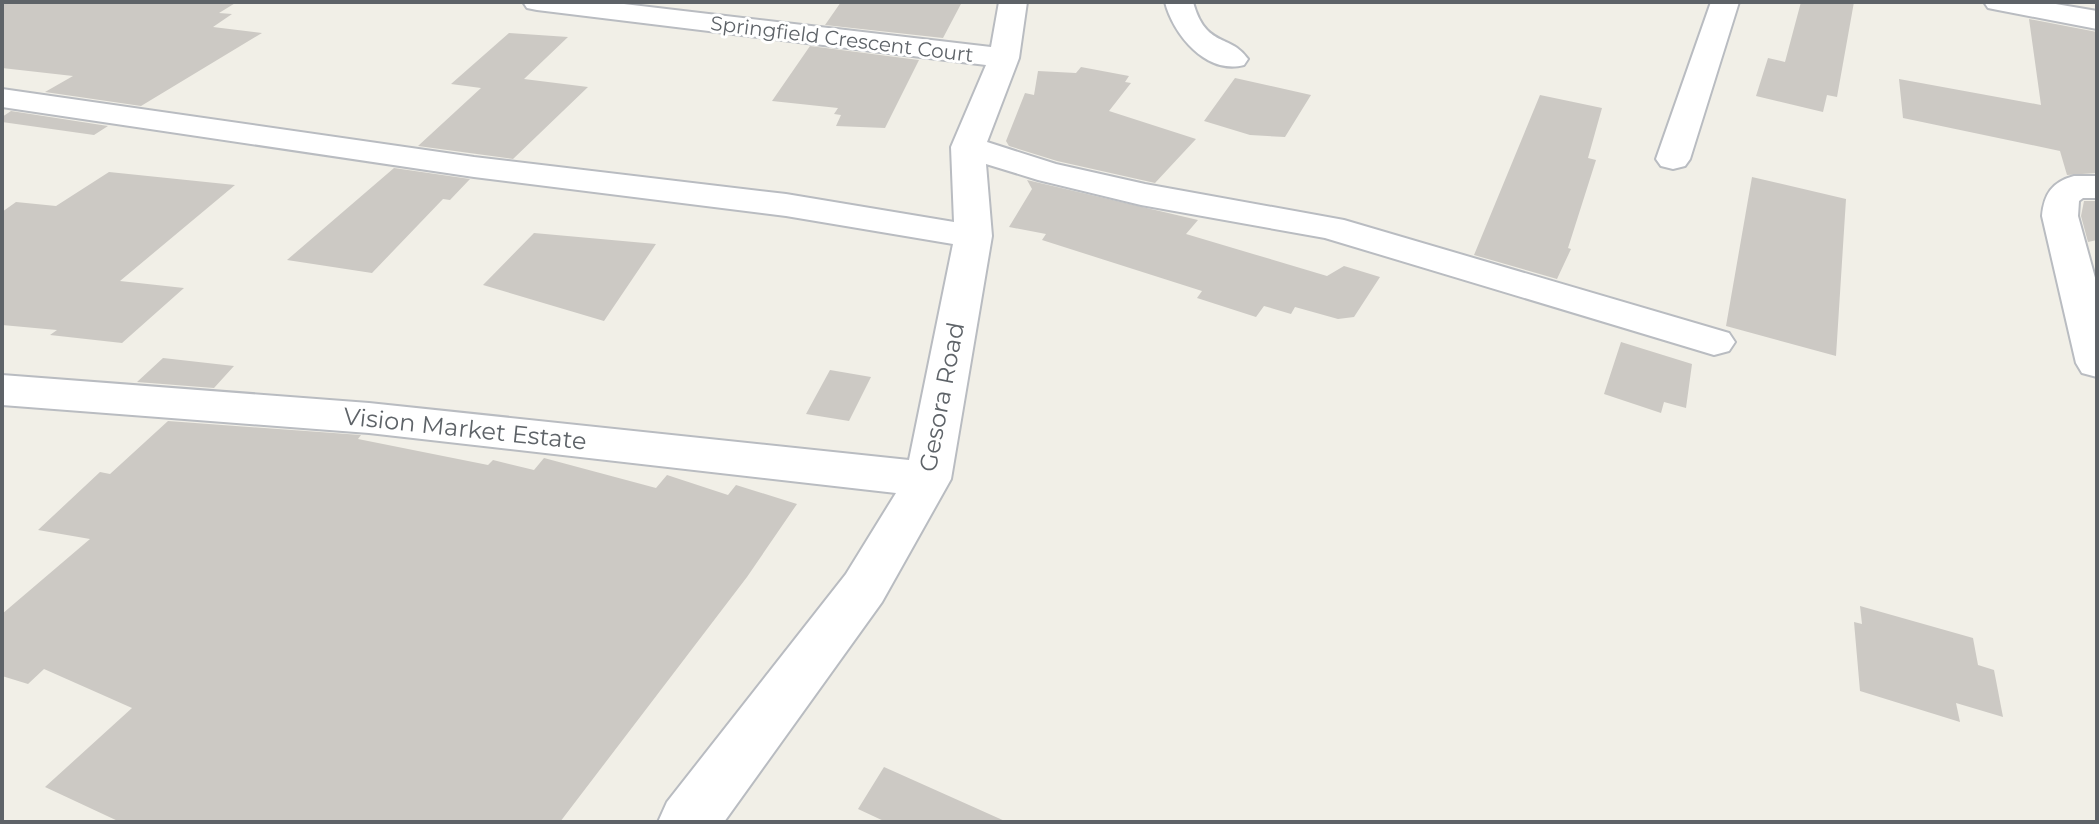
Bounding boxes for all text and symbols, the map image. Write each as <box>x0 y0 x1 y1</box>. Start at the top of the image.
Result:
street label: Springfield Crescent Court <box>709 11 975 67</box>
street label: Gesora Road <box>913 320 970 474</box>
street label: Vision Market Estate <box>342 401 588 456</box>

